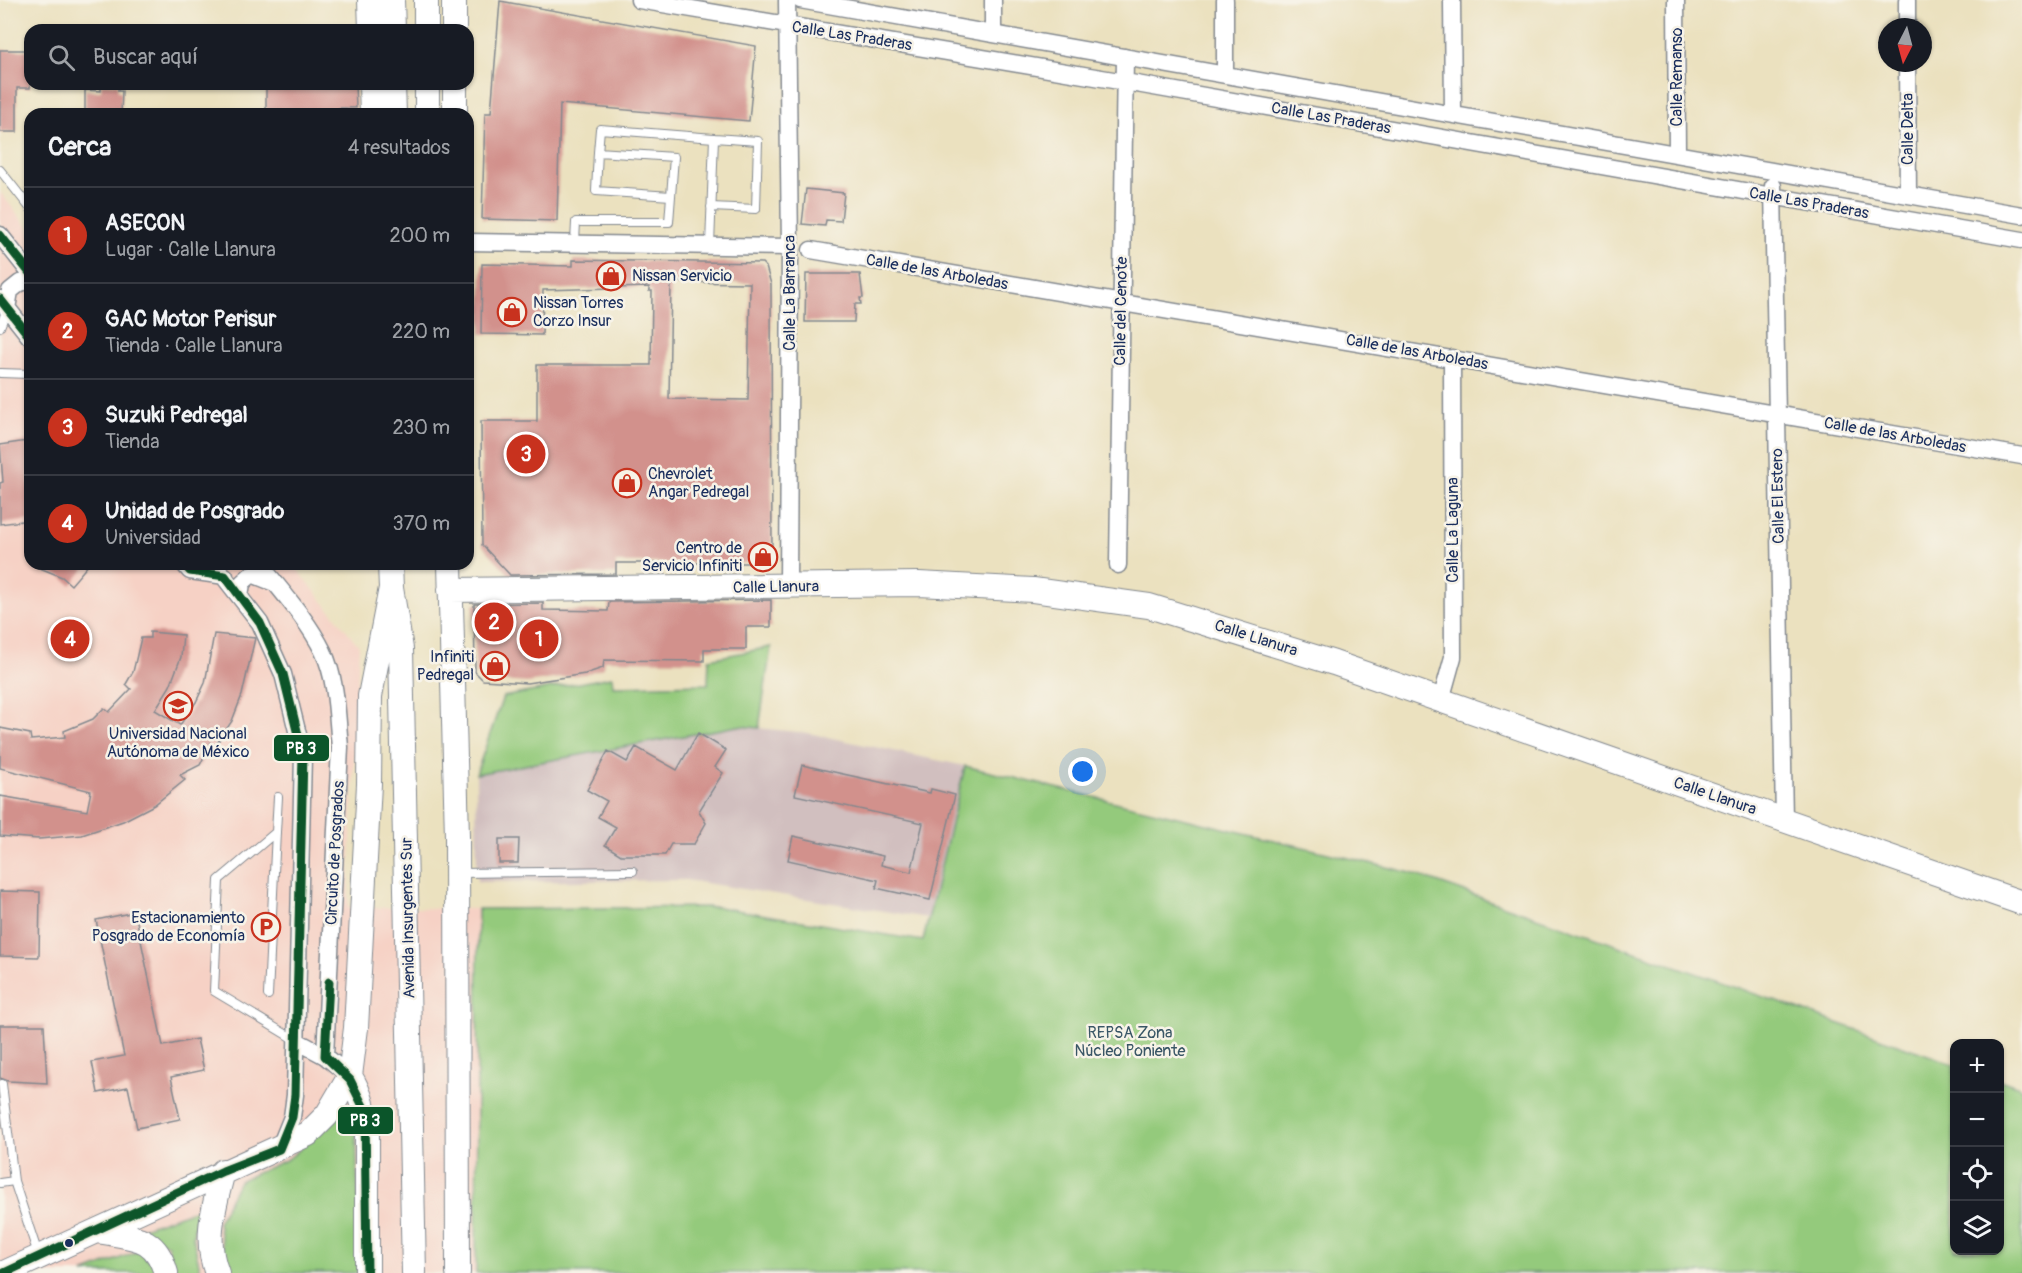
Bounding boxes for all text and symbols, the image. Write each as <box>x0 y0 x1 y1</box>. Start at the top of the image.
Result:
street label: Calle Las Praderas <box>791 17 913 55</box>
north arrow <box>1878 18 1932 72</box>
search box <box>24 24 474 90</box>
street label: Calle Remanso <box>1667 27 1687 126</box>
icon: search <box>45 41 78 74</box>
text: Buscar aquí <box>93 43 198 71</box>
street label: Calle Delta <box>1898 93 1918 165</box>
street label: Calle Las Praderas <box>1270 98 1392 138</box>
text: Cerca <box>48 131 111 163</box>
text: 4 resultados <box>348 135 450 160</box>
street label: Calle Las Praderas <box>1748 183 1870 223</box>
text: ASECON <box>105 209 185 237</box>
text: 1 <box>64 223 71 248</box>
text: 200 m <box>389 223 450 248</box>
street label: Calle La Barranca <box>780 235 800 351</box>
text: Lugar · Calle Llanura <box>105 237 276 262</box>
street label: Calle de las Arboledas <box>864 250 1010 294</box>
street label: Calle del Cenote <box>1110 256 1132 366</box>
shop icon: Nissan Servicio <box>595 260 627 292</box>
place label: Nissan Servicio <box>632 266 732 286</box>
place label: Nissan Torres Corzo Insur <box>533 293 623 331</box>
shop icon: Nissan Torres Corzo Insur <box>496 296 528 328</box>
text: GAC Motor Perisur <box>105 305 276 333</box>
text: 2 <box>62 319 73 344</box>
text: 220 m <box>392 319 450 344</box>
street label: Calle de las Arboledas <box>1344 330 1490 374</box>
text: Tienda · Calle Llanura <box>105 333 283 358</box>
text: Suzuki Pedregal <box>105 401 248 429</box>
street label: Calle de las Arboledas <box>1822 413 1968 457</box>
text: 3 <box>62 415 73 440</box>
text: 230 m <box>393 415 450 440</box>
text: Tienda <box>105 429 160 454</box>
pin: 3 <box>506 432 546 476</box>
street label: Calle El Estero <box>1767 448 1789 544</box>
place label: Chevrolet Angar Pedregal <box>648 464 749 502</box>
shop icon: Chevrolet Angar Pedregal <box>611 467 643 499</box>
street label: Calle La Laguna <box>1443 477 1463 583</box>
text: Unidad de Posgrado <box>105 497 284 525</box>
text: 4 <box>62 511 73 536</box>
text: 370 m <box>393 511 450 536</box>
text: Universidad <box>105 525 201 550</box>
place label: Centro de Servicio Infiniti <box>642 538 742 576</box>
shop icon: Centro de Servicio Infiniti <box>747 541 779 573</box>
street label: Calle Llanura <box>733 576 819 598</box>
pin: 2 <box>474 600 514 644</box>
street label: Calle Llanura <box>1212 615 1300 661</box>
pin: 4 <box>50 616 90 662</box>
pin: 1 <box>520 616 558 662</box>
place label: Infiniti Pedregal <box>417 647 474 685</box>
shop icon: Infiniti Pedregal <box>479 650 511 682</box>
school or university icon: Universidad Nacional Autónoma de México <box>162 690 194 722</box>
place label: Universidad Nacional Autónoma de México <box>107 724 250 762</box>
line badge: PB 3 <box>273 734 330 762</box>
text: PB 3 <box>286 739 316 759</box>
your location <box>1068 757 1097 786</box>
street label: Calle Llanura <box>1671 772 1759 820</box>
street label: Circuito de Posgrados <box>321 780 349 926</box>
street label: Avenida Insurgentes Sur <box>397 837 419 999</box>
place label: Estacionamiento Posgrado de Economía <box>92 908 245 946</box>
parking icon: Estacionamiento Posgrado de Economía <box>250 911 282 943</box>
park label: REPSA Zona Núcleo Poniente <box>1075 1023 1186 1061</box>
map controls <box>1950 1039 2004 1255</box>
button: + <box>1950 1039 2004 1093</box>
button: − <box>1950 1093 2004 1147</box>
line badge: PB 3 <box>337 1106 394 1135</box>
text: PB 3 <box>350 1111 380 1131</box>
button: locate <box>1950 1147 2004 1201</box>
button: layers <box>1950 1201 2004 1255</box>
unlabelled marker <box>63 1237 75 1249</box>

